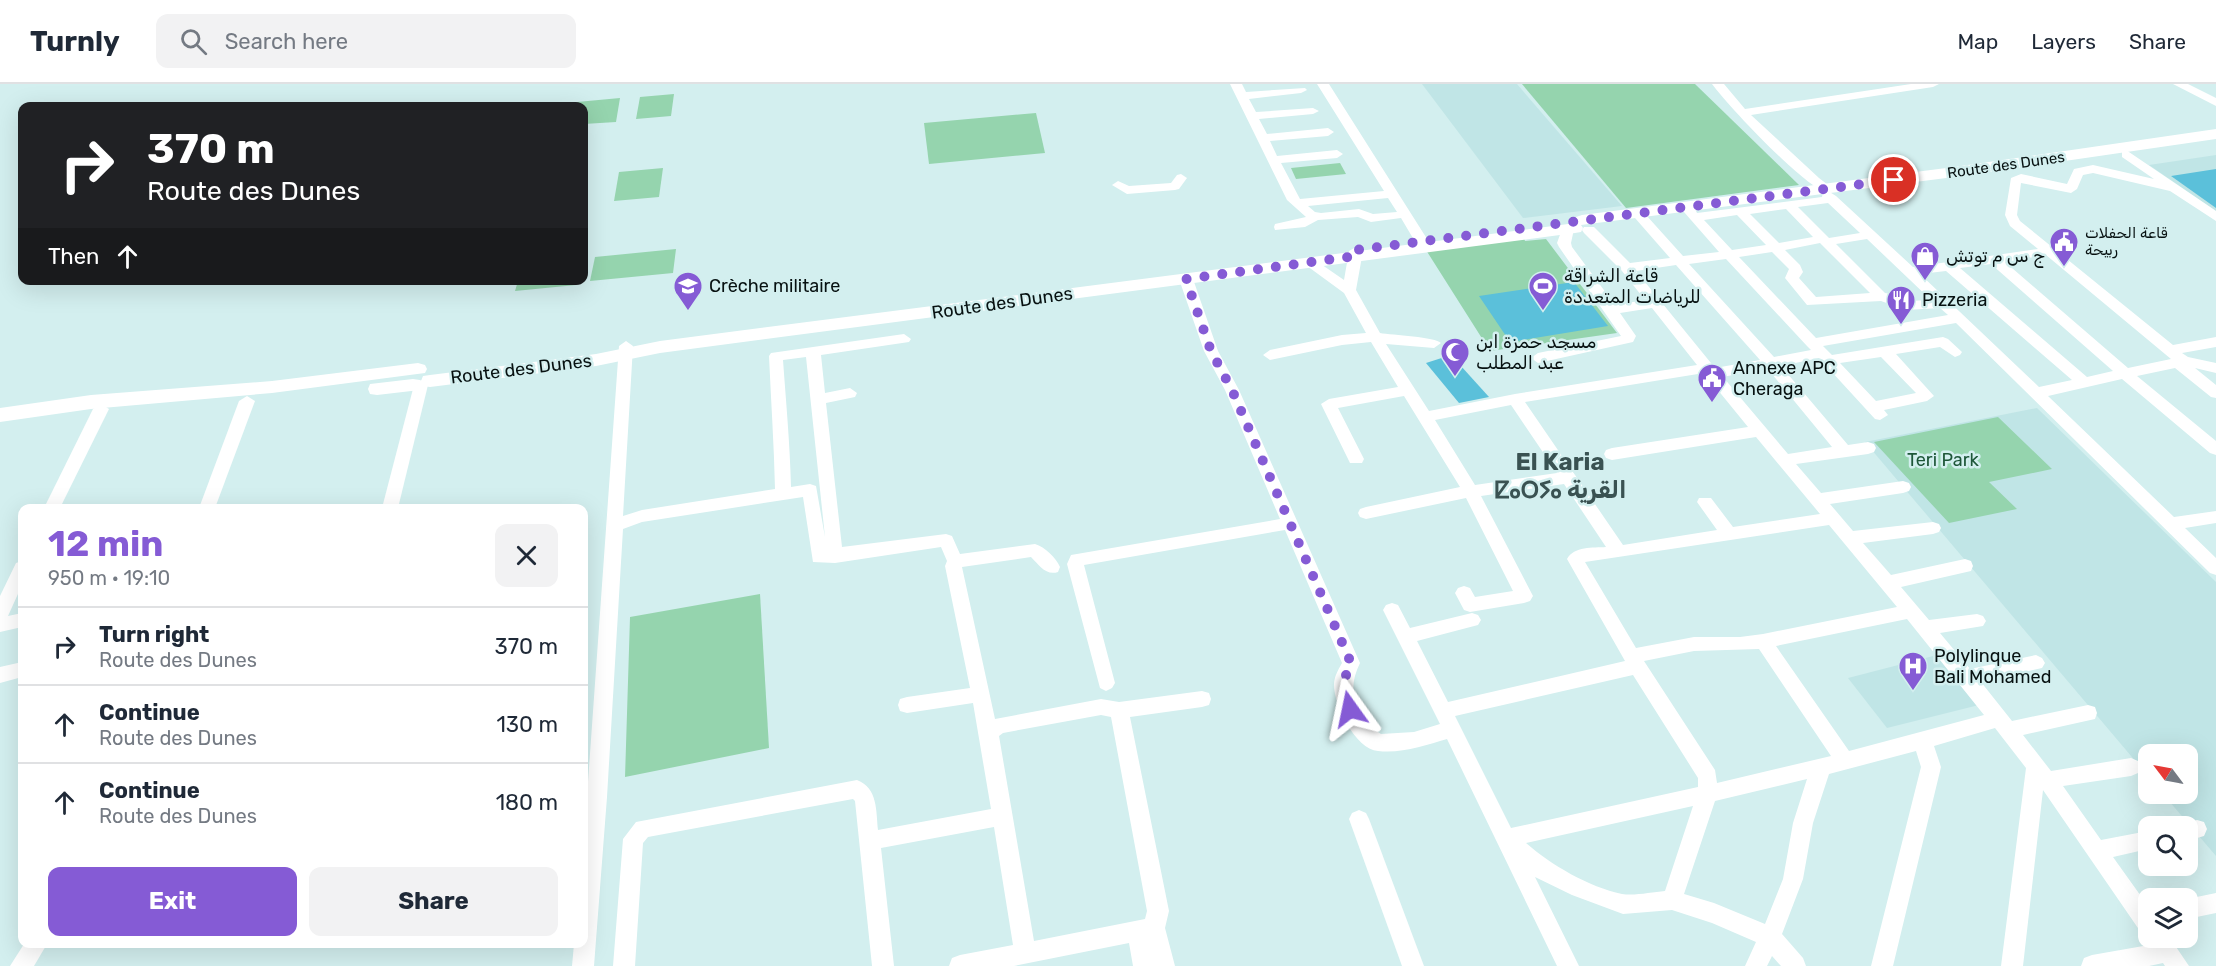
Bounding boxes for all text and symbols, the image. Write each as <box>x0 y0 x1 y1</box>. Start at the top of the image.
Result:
search box <box>156 14 576 68</box>
text: Turnly <box>30 25 120 58</box>
icon: search <box>177 25 210 58</box>
text: Search here <box>225 28 348 55</box>
text: Map <box>1957 29 1998 54</box>
text: Layers <box>2031 29 2096 54</box>
text: Share <box>2129 29 2186 54</box>
text: 370 m <box>147 124 275 174</box>
icon: right <box>48 126 126 204</box>
street label: Route des Dunes <box>1946 148 2066 182</box>
pin <box>1868 154 1919 205</box>
icon: arrive <box>1877 163 1910 196</box>
text: Route des Dunes <box>147 175 360 207</box>
place label: قاعة الحفلات ربيحة <box>2085 224 2167 259</box>
public building icon: قاعة الحفلات ربيحة <box>2048 226 2080 268</box>
icon: ahead <box>111 240 144 273</box>
shop icon: ج س م توتش <box>1909 240 1941 282</box>
text: Then <box>48 243 99 270</box>
place label: ج س م توتش <box>1946 245 2045 268</box>
place label: قاعة الشراقة للرياضات المتعددة <box>1564 265 1701 308</box>
school or university icon: Crèche militaire <box>672 270 704 312</box>
sports icon: قاعة الشراقة للرياضات المتعددة <box>1527 270 1559 312</box>
place label: Crèche militaire <box>709 275 840 297</box>
street label: Route des Dunes <box>930 282 1074 324</box>
restaurant icon: Pizzeria <box>1885 284 1917 326</box>
place label: Pizzeria <box>1922 289 1987 311</box>
place label: مسجد حمزة ابن عبد المطلب <box>1476 331 1596 374</box>
mosque icon: مسجد حمزة ابن عبد المطلب <box>1439 336 1471 378</box>
street label: Route des Dunes <box>449 349 593 389</box>
place label: Annexe APC Cheraga <box>1733 357 1836 400</box>
public building icon: Annexe APC Cheraga <box>1696 362 1728 404</box>
district label: El Karia ⵇⴰⵔⵢⴰ القرية <box>1494 448 1626 504</box>
park label: Teri Park <box>1907 449 1980 471</box>
text: 12 min <box>48 522 163 565</box>
button: close <box>495 524 558 587</box>
text: 950 m · 19:10 <box>48 566 170 590</box>
text: Turn right <box>99 621 209 648</box>
icon: right <box>48 630 81 663</box>
text: 370 m <box>495 633 558 660</box>
place label: Polylinque Bali Mohamed <box>1934 645 2051 688</box>
text: Route des Dunes <box>99 648 257 672</box>
hospital icon: Polylinque Bali Mohamed <box>1897 650 1929 692</box>
position arrow <box>1318 677 1382 741</box>
text: Continue <box>99 699 200 726</box>
icon: ahead <box>48 708 81 741</box>
text: 130 m <box>496 711 558 738</box>
text: Route des Dunes <box>99 726 257 750</box>
north arrow <box>2138 744 2198 804</box>
map controls <box>2138 744 2198 948</box>
text: Continue <box>99 777 200 804</box>
icon: ahead <box>48 786 81 819</box>
text: 180 m <box>496 789 558 816</box>
text: Route des Dunes <box>99 804 257 828</box>
button: search <box>2138 816 2198 876</box>
button: Exit <box>48 867 297 936</box>
button: Share <box>309 867 558 936</box>
button: layers <box>2138 888 2198 948</box>

